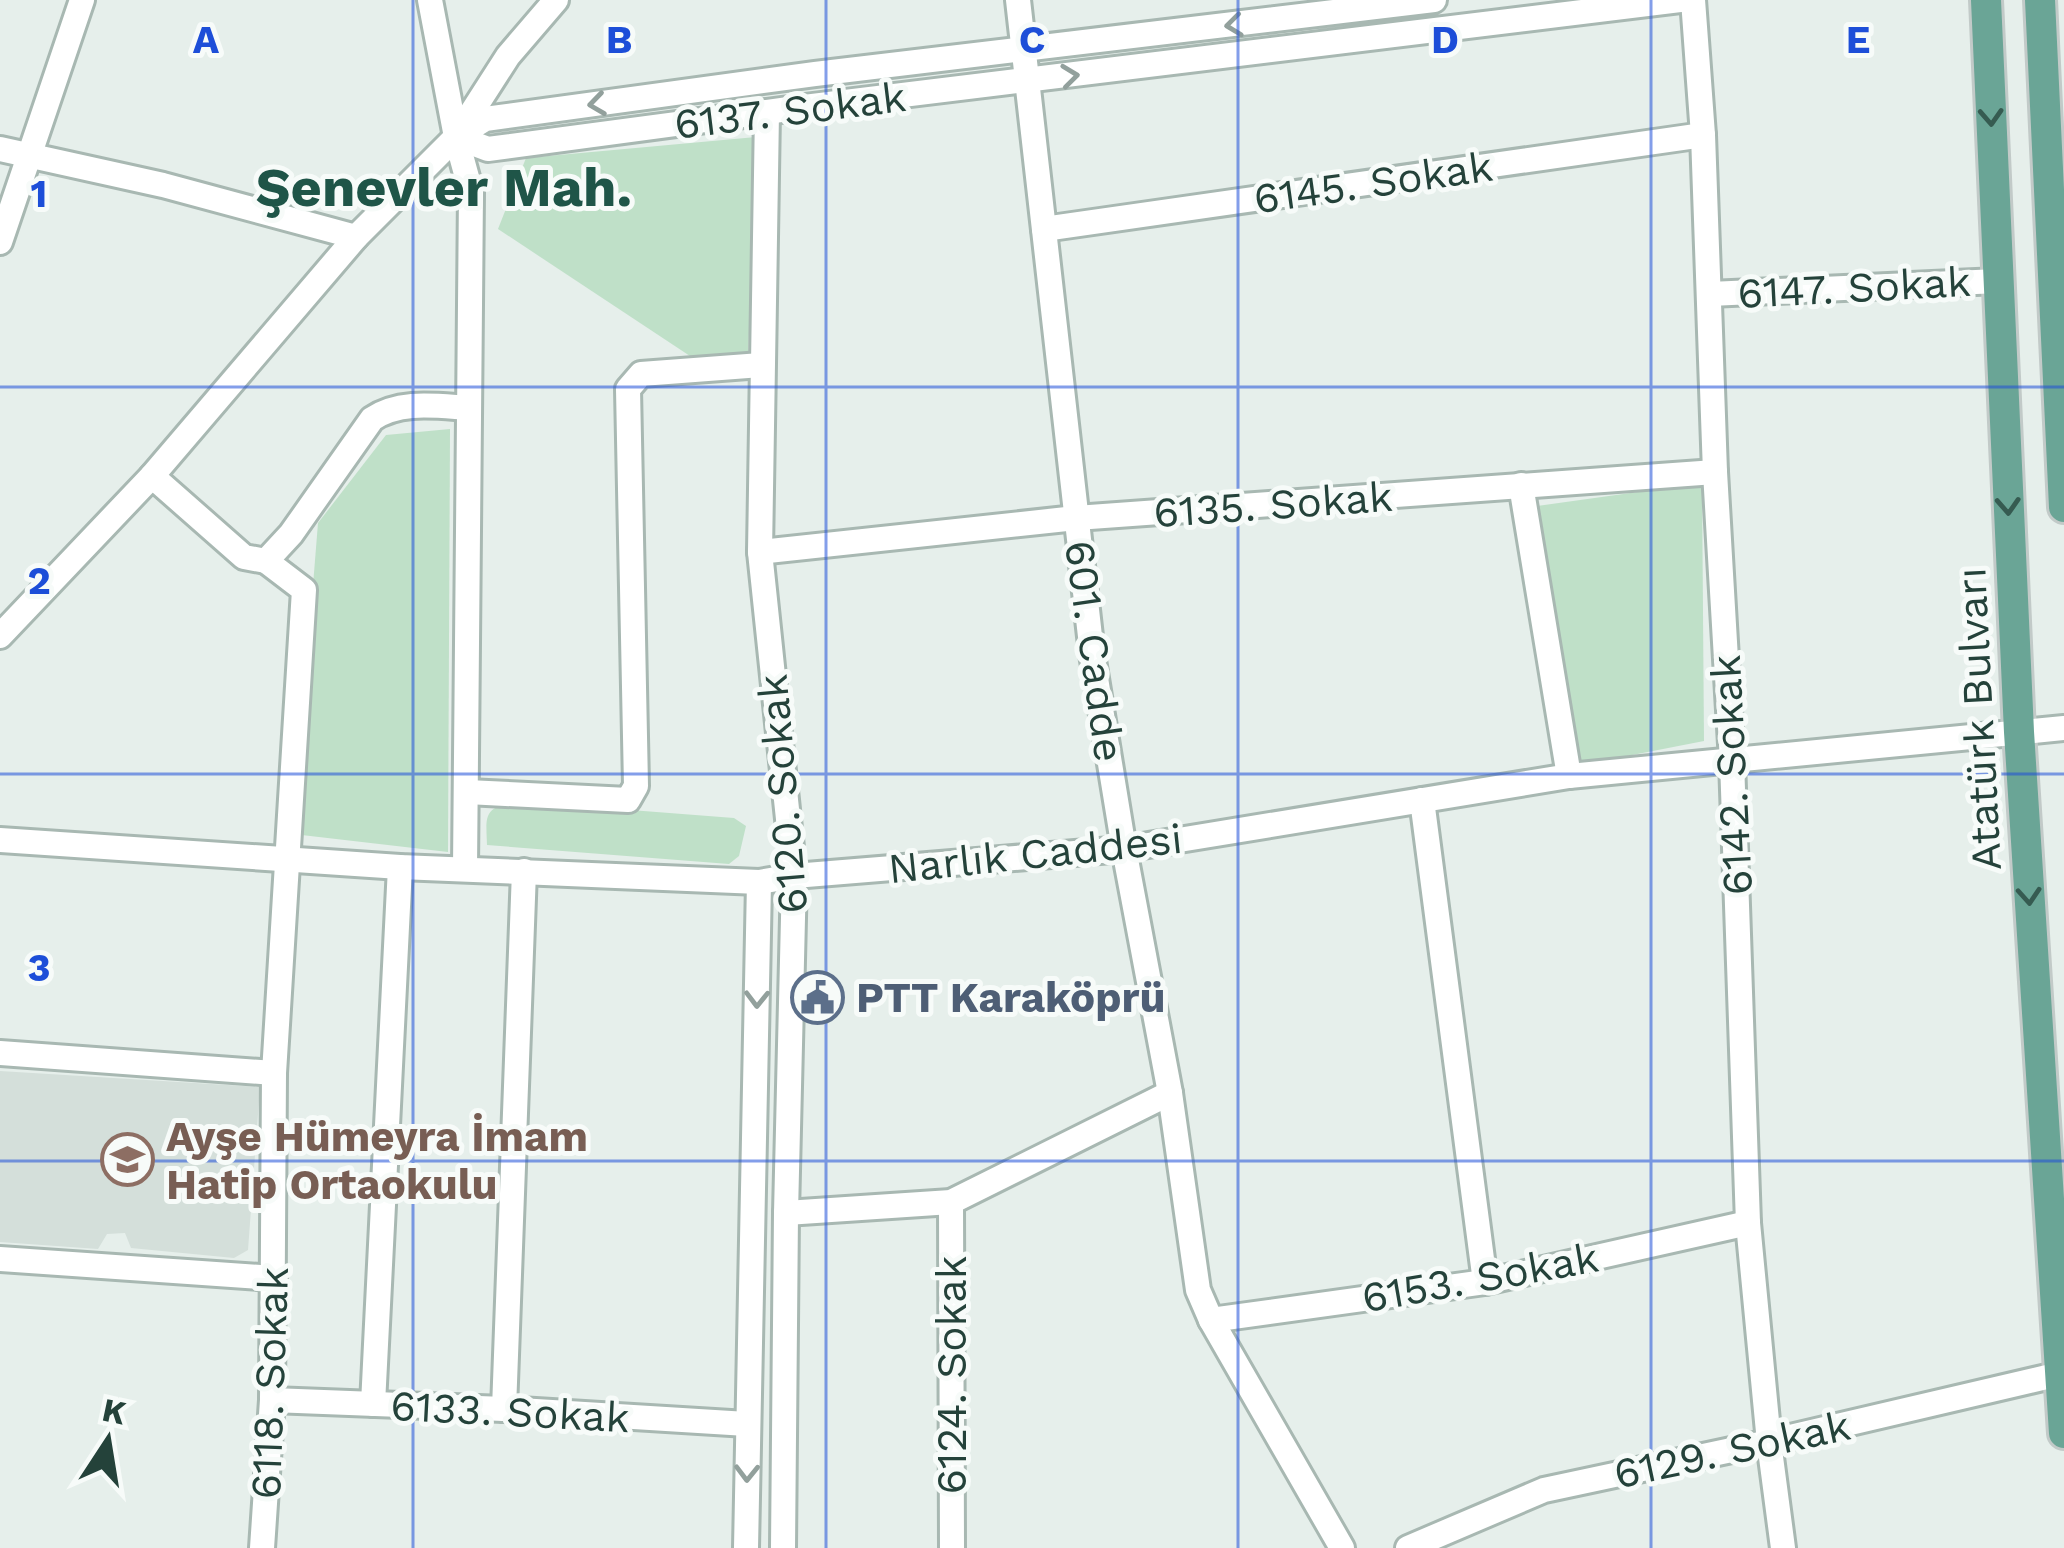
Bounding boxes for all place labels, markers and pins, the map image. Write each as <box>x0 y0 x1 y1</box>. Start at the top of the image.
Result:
public building icon: PTT Karaköprü <box>789 969 845 1025</box>
place label: PTT Karaköprü <box>856 973 1166 1022</box>
place label: Ayşe Hümeyra İmam Hatip Ortaokulu <box>166 1112 588 1209</box>
school or university icon: Ayşe Hümeyra İmam Hatip Ortaokulu <box>99 1132 155 1188</box>

